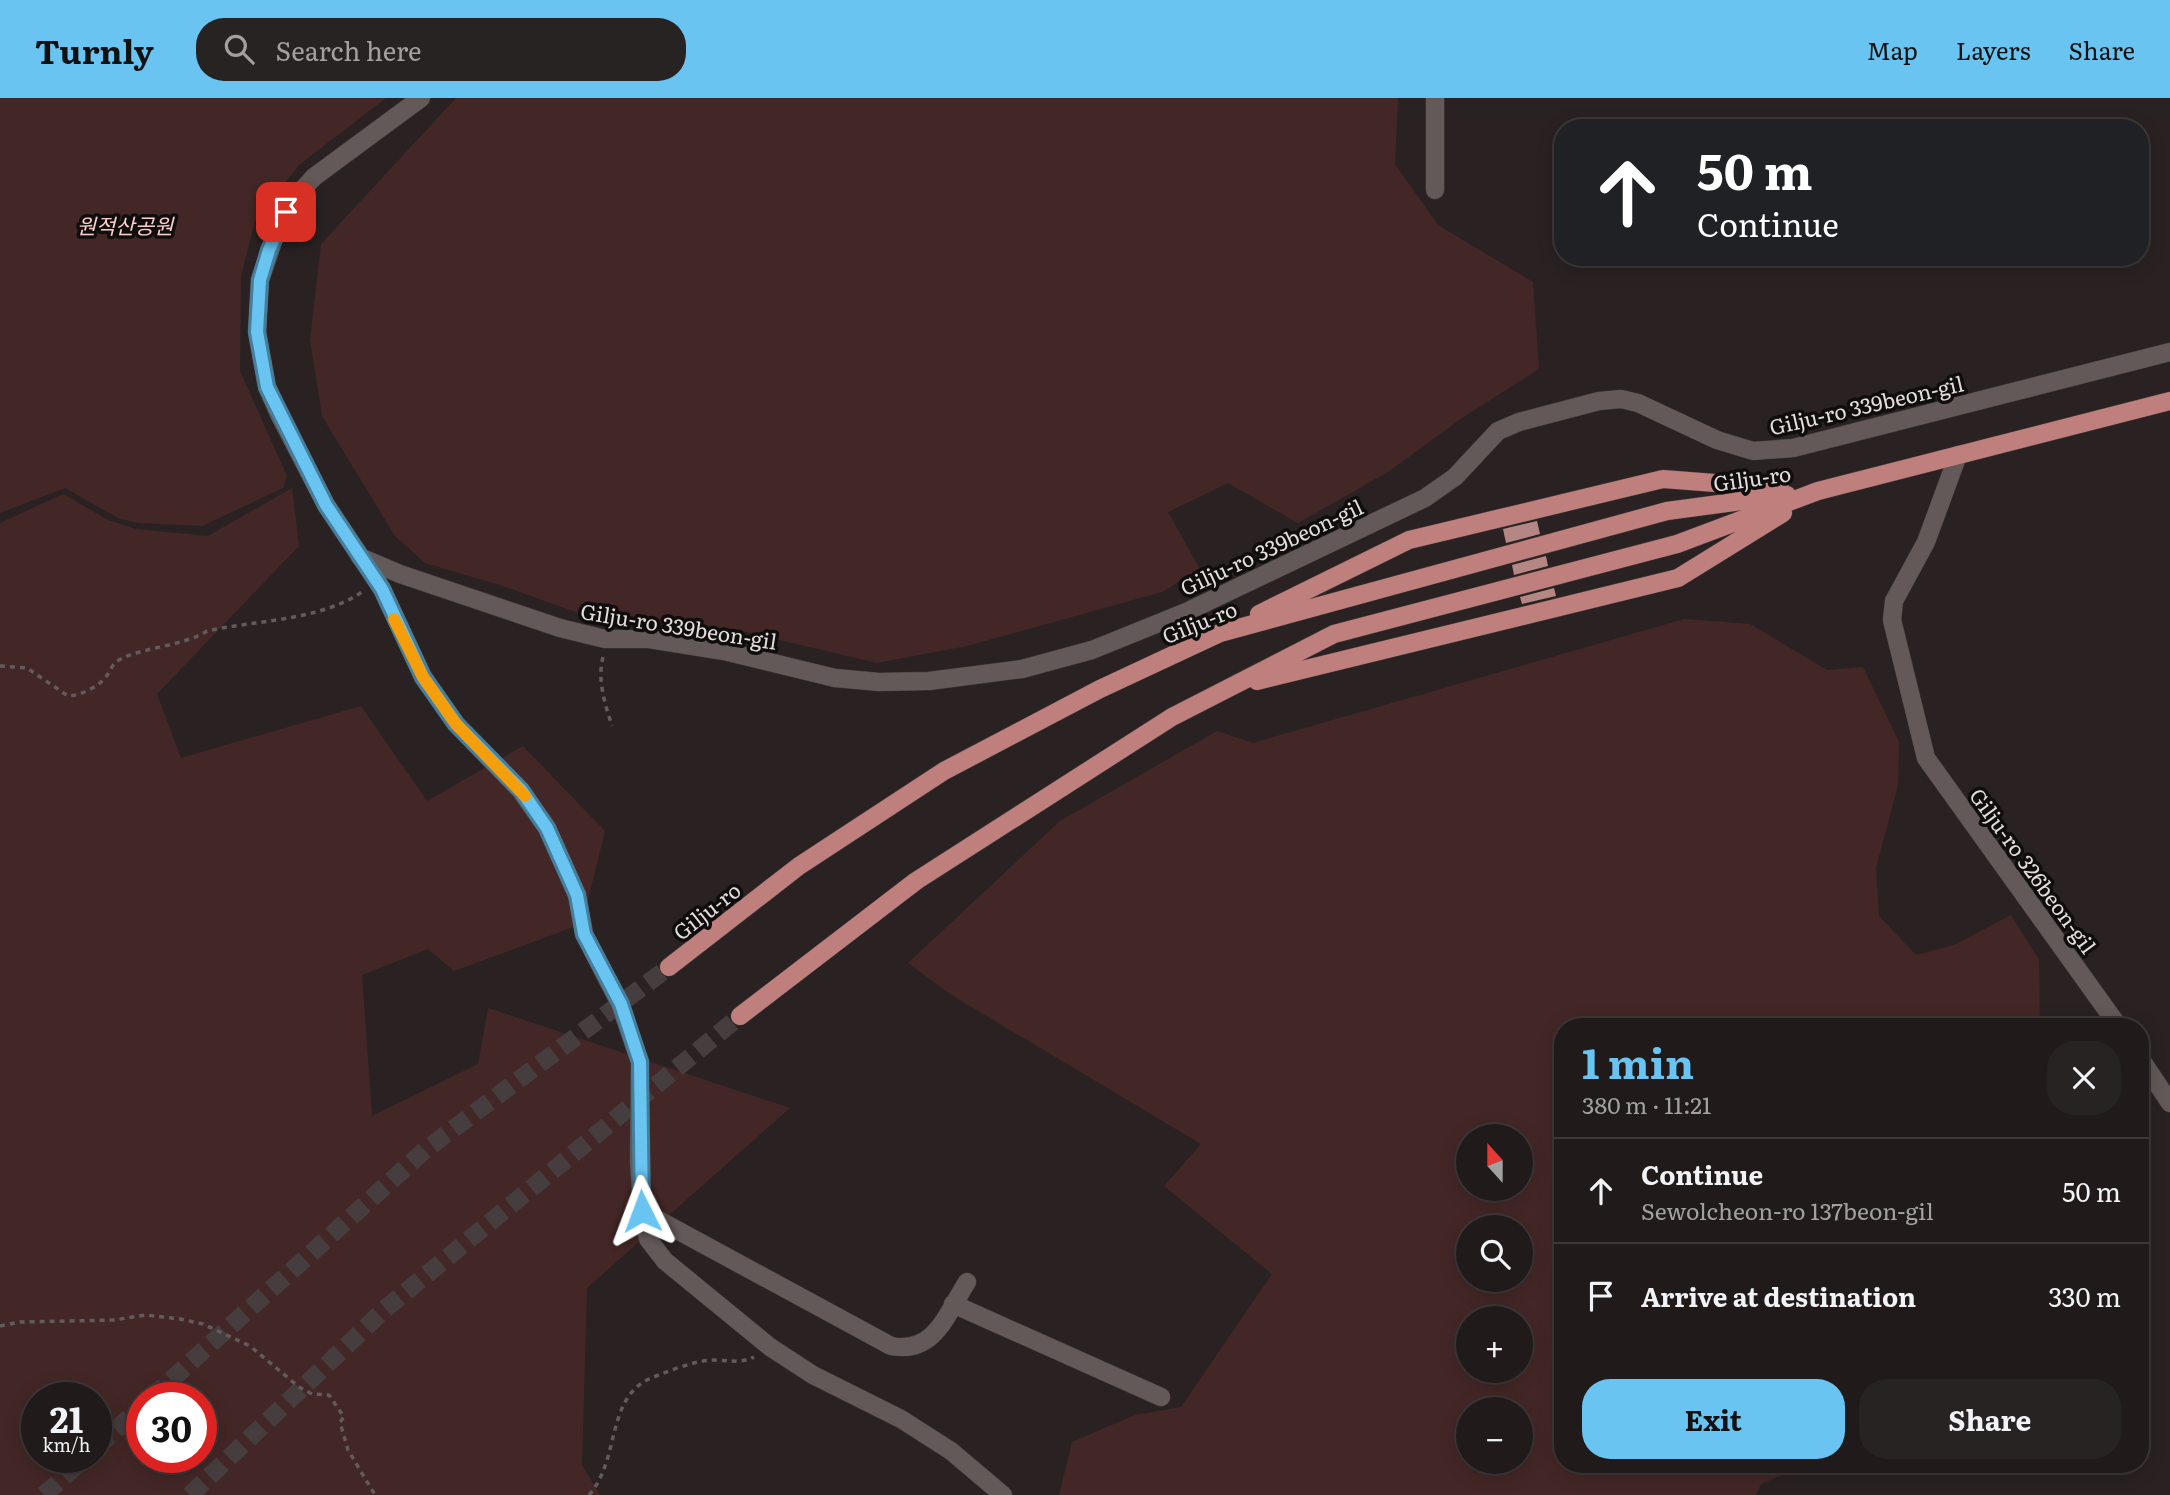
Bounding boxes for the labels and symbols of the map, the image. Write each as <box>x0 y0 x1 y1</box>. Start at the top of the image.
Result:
pin <box>256 182 316 242</box>
park label: 원적산공원 <box>77 209 175 240</box>
street label: Gilju-ro 339beon-gil <box>1766 367 1966 441</box>
street label: Gilju-ro <box>1711 456 1793 498</box>
street label: Gilju-ro 339beon-gil <box>1175 490 1367 602</box>
street label: Gilju-ro <box>1157 592 1241 650</box>
street label: Gilju-ro 339beon-gil <box>579 594 779 656</box>
street label: Gilju-ro 326beon-gil <box>1963 781 2105 959</box>
street label: Gilju-ro <box>666 874 746 946</box>
north arrow <box>1456 1124 1533 1200</box>
position arrow <box>605 1174 679 1248</box>
speed limit sign: 30 <box>126 1382 217 1473</box>

